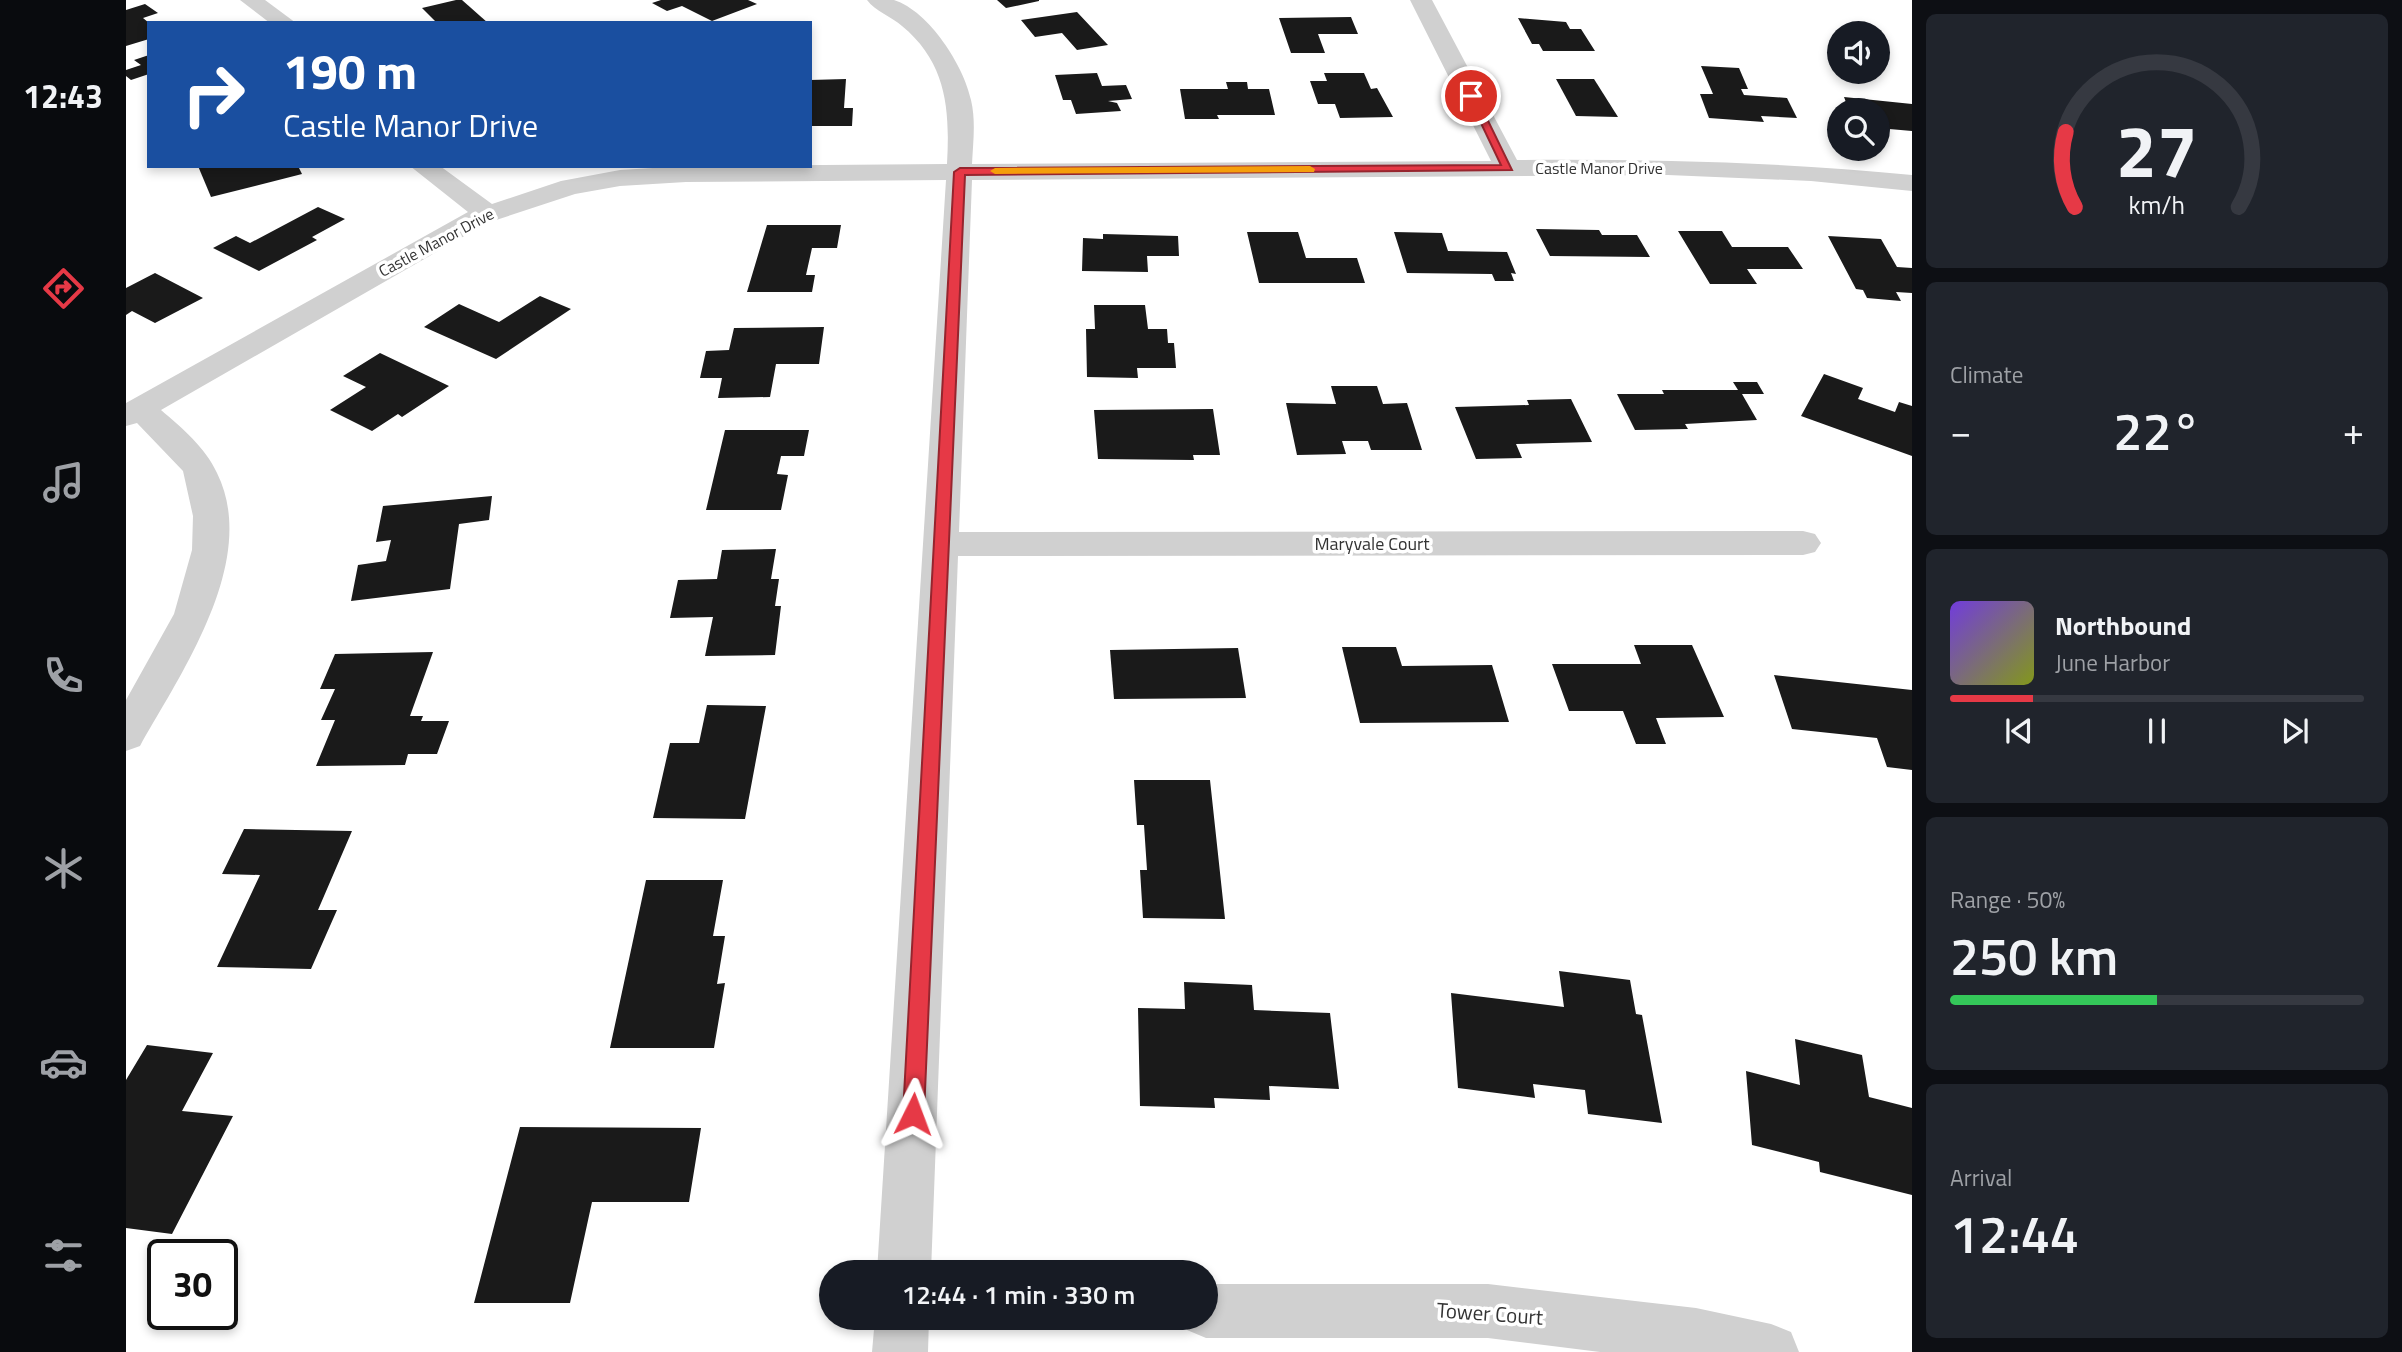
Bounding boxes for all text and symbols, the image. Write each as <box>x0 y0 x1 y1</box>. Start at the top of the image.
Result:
map controls <box>1827 21 1890 161</box>
button: sound <box>1827 21 1890 84</box>
text: 190 m <box>283 33 417 108</box>
icon: right <box>168 49 259 140</box>
pin <box>1441 66 1501 126</box>
text: 12:43 <box>23 72 103 120</box>
icon: arrive <box>1452 77 1490 115</box>
text: 27 <box>2116 95 2198 205</box>
button: search <box>1827 98 1890 161</box>
text: Castle Manor Drive <box>283 101 538 149</box>
street label: Castle Manor Drive <box>1535 156 1663 180</box>
text: km/h <box>2129 186 2185 224</box>
street label: Castle Manor Drive <box>374 201 498 283</box>
icon: directions <box>39 264 88 313</box>
text: Climate <box>1950 357 2023 392</box>
text: 22° <box>2113 391 2201 470</box>
text: − <box>1950 402 1971 460</box>
text: + <box>2343 402 2364 460</box>
icon: music <box>39 458 88 507</box>
street label: Maryvale Court <box>1314 530 1430 557</box>
text: Northbound <box>2055 606 2191 645</box>
text: June Harbor <box>2055 645 2170 680</box>
icon: phone <box>39 651 88 700</box>
icon: previous <box>2000 712 2038 750</box>
icon: pause <box>2138 712 2176 750</box>
icon: next <box>2276 712 2314 750</box>
icon: climate <box>39 844 88 893</box>
text: Range · 50% <box>1950 882 2065 917</box>
text: 250 km <box>1950 916 2118 995</box>
icon: car <box>39 1038 88 1087</box>
position arrow <box>876 1077 950 1151</box>
text: Arrival <box>1950 1160 2012 1195</box>
text: 12:44 <box>1950 1194 2079 1273</box>
icon: filters <box>39 1231 88 1280</box>
speed limit sign: 30 <box>147 1239 238 1330</box>
text: 12:44 · 1 min · 330 m <box>902 1275 1135 1314</box>
street label: Tower Court <box>1436 1293 1545 1333</box>

